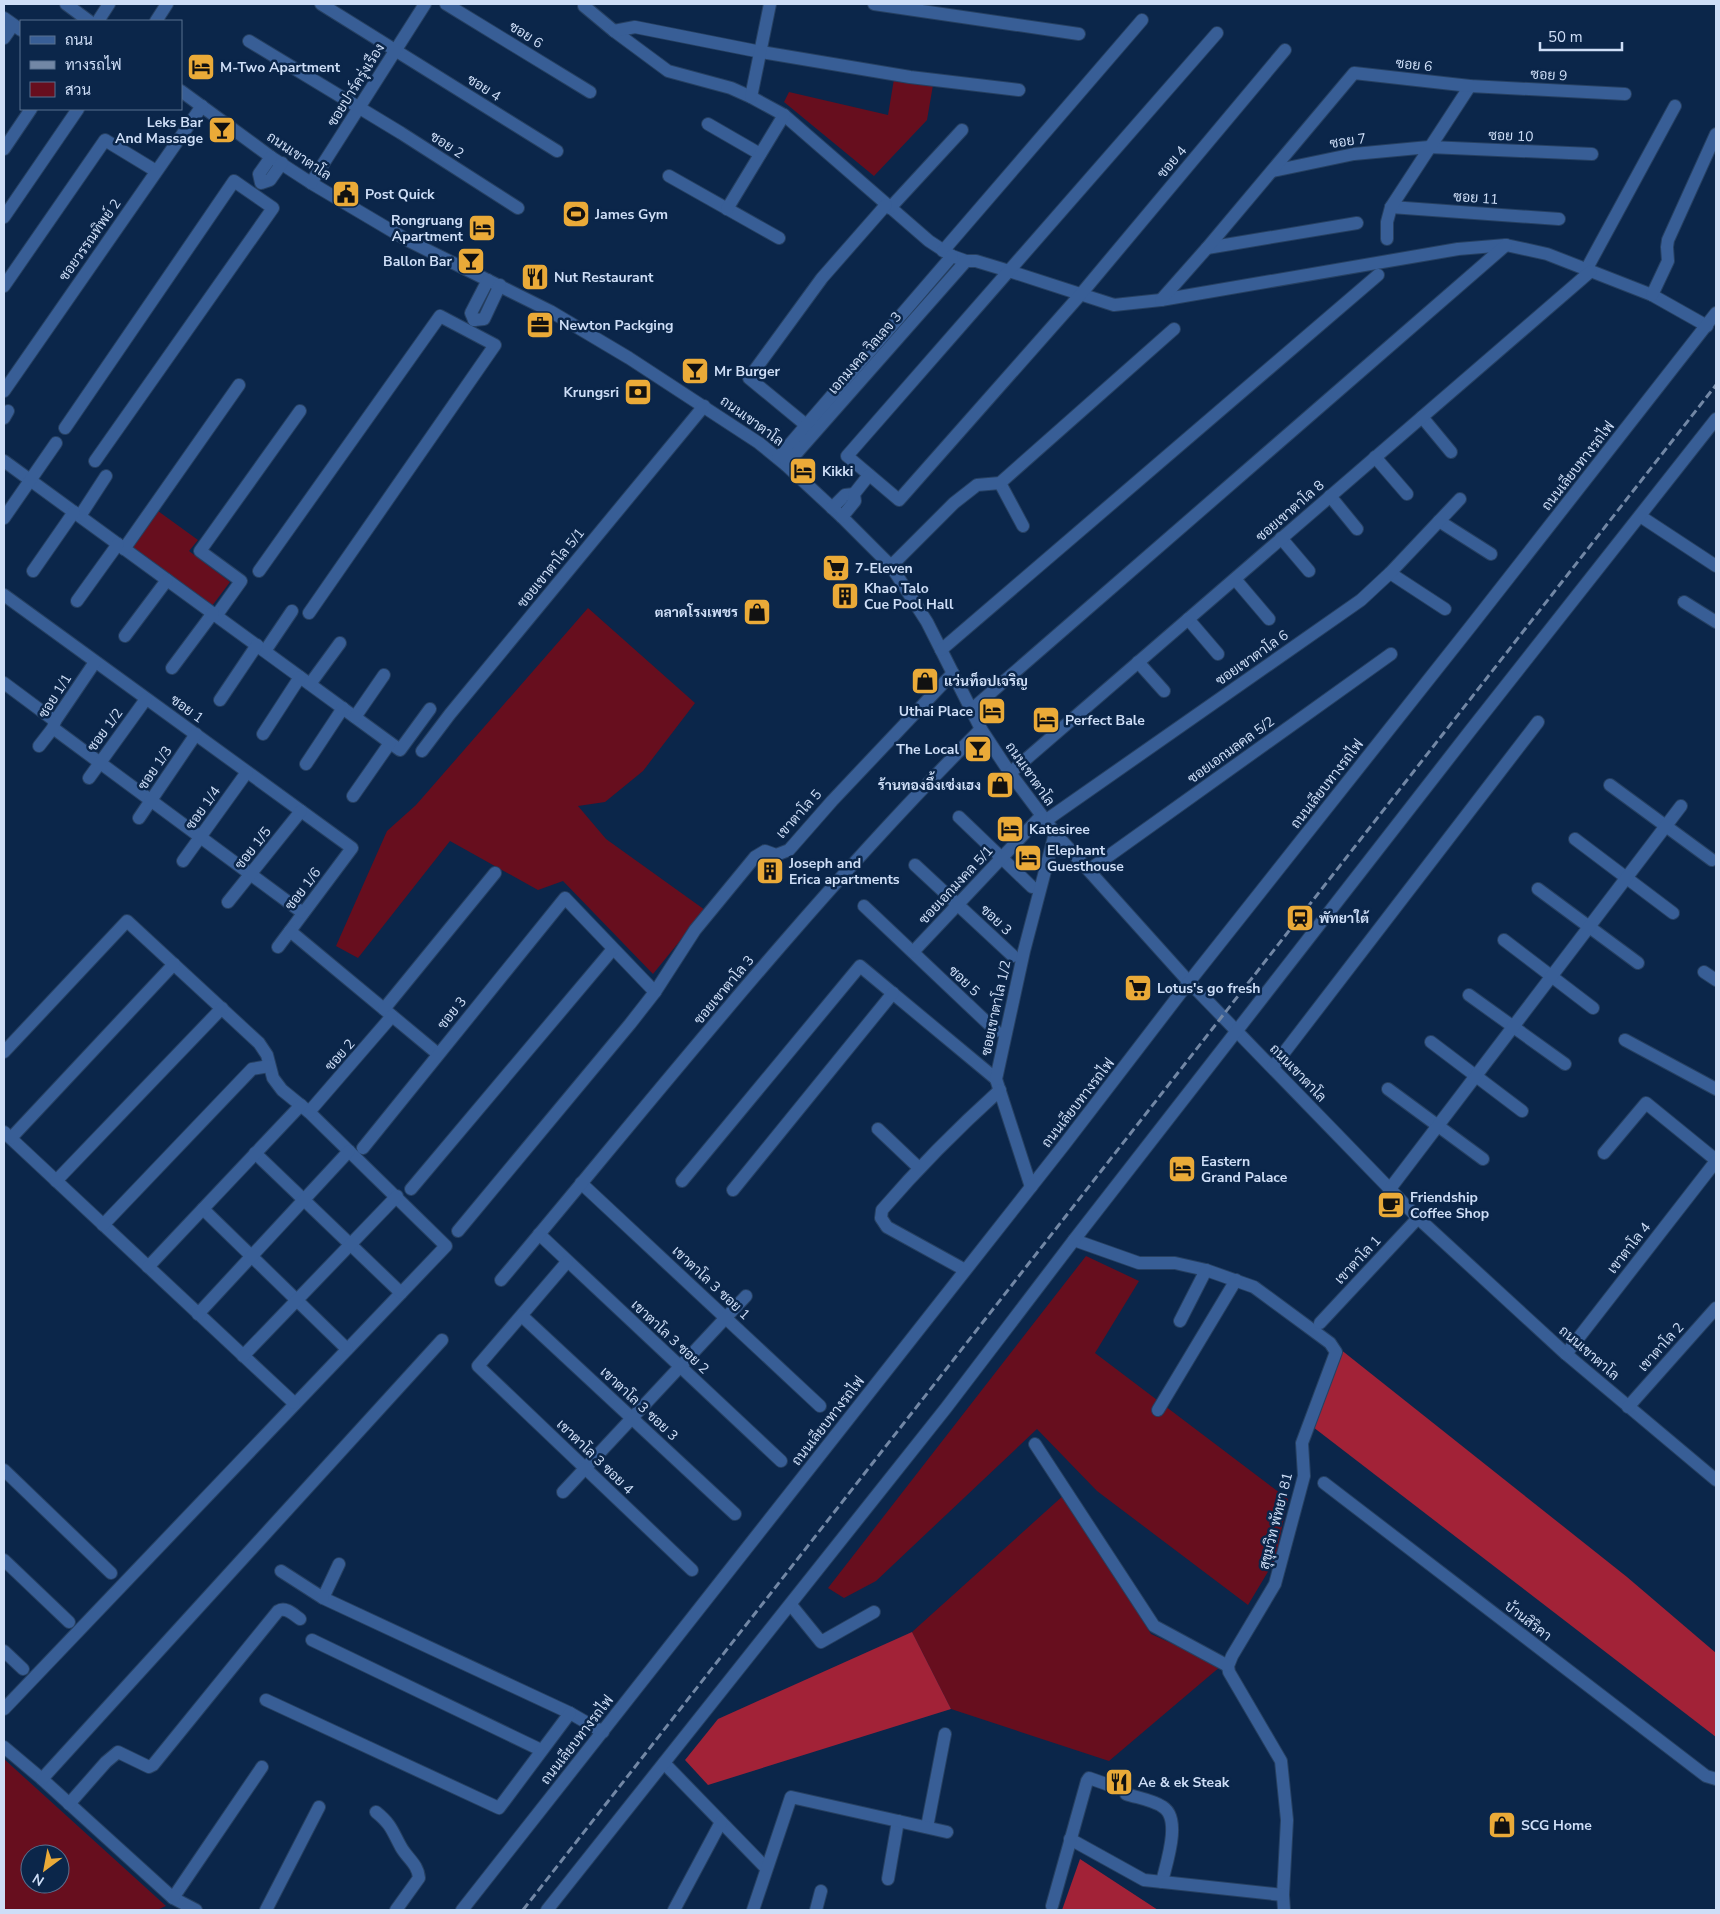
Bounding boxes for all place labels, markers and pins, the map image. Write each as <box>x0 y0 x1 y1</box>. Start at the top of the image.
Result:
hotel icon: M-Two Apartment <box>186 52 216 82</box>
place label: M-Two Apartment <box>220 58 341 77</box>
place label: Leks Bar And Massage <box>115 113 204 148</box>
bar icon: Leks Bar And Massage <box>207 115 237 145</box>
public building icon: Post Quick <box>331 179 361 209</box>
place label: Post Quick <box>365 185 435 204</box>
sports icon: James Gym <box>561 199 591 229</box>
place label: James Gym <box>594 205 668 224</box>
place label: Rongruang Apartment <box>391 211 464 246</box>
hotel icon: Rongruang Apartment <box>467 213 497 243</box>
bar icon: Ballon Bar <box>456 246 486 276</box>
place label: Ballon Bar <box>383 252 453 271</box>
restaurant icon: Nut Restaurant <box>520 262 550 292</box>
place label: Nut Restaurant <box>554 268 654 287</box>
office icon: Newton Packging <box>525 310 555 340</box>
place label: Newton Packging <box>559 316 674 335</box>
bar icon: Mr Burger <box>680 356 710 386</box>
place label: Mr Burger <box>714 362 781 381</box>
bank icon: Krungsri <box>623 377 653 407</box>
place label: Krungsri <box>564 383 619 402</box>
hotel icon: Kikki <box>788 456 818 486</box>
place label: Kikki <box>822 462 853 481</box>
supermarket icon: 7-Eleven <box>821 553 851 583</box>
place label: 7-Eleven <box>855 559 913 578</box>
place label: Khao Talo Cue Pool Hall <box>864 579 954 614</box>
building icon: Khao Talo Cue Pool Hall <box>830 581 860 611</box>
shop icon: ตลาดโรงเพชร <box>742 597 772 627</box>
place label: ตลาดโรงเพชร <box>655 603 738 622</box>
shop icon: แว่นท็อปเจริญ <box>910 666 940 696</box>
place label: แว่นท็อปเจริญ <box>944 671 1028 691</box>
hotel icon: Uthai Place <box>977 696 1007 726</box>
place label: Uthai Place <box>899 702 973 721</box>
hotel icon: Perfect Bale <box>1031 705 1061 735</box>
place label: Perfect Bale <box>1065 711 1145 730</box>
bar icon: The Local <box>963 734 993 764</box>
place label: The Local <box>896 740 960 759</box>
shop icon: ร้านทองอึ้งเซ่งเฮง <box>985 770 1015 800</box>
place label: ร้านทองอึ้งเซ่งเฮง <box>878 771 981 795</box>
hotel icon: Katesiree <box>995 814 1025 844</box>
place label: Katesiree <box>1029 820 1090 839</box>
place label: Elephant Guesthouse <box>1047 841 1124 876</box>
hotel icon: Elephant Guesthouse <box>1013 843 1043 873</box>
place label: Joseph and Erica apartments <box>788 854 900 889</box>
building icon: Joseph and Erica apartments <box>755 856 785 886</box>
station icon: พัทยาใต้ <box>1285 903 1315 933</box>
place label: พัทยาใต้ <box>1319 909 1370 928</box>
supermarket icon: Lotus's go fresh <box>1123 973 1153 1003</box>
place label: Lotus's go fresh <box>1157 979 1261 998</box>
place label: Eastern Grand Palace <box>1201 1152 1288 1187</box>
hotel icon: Eastern Grand Palace <box>1167 1154 1197 1184</box>
place label: Friendship Coffee Shop <box>1410 1188 1489 1223</box>
cafe icon: Friendship Coffee Shop <box>1376 1190 1406 1220</box>
restaurant icon: Ae & ek Steak <box>1104 1767 1134 1797</box>
place label: Ae & ek Steak <box>1138 1773 1230 1792</box>
shop icon: SCG Home <box>1487 1810 1517 1840</box>
place label: SCG Home <box>1521 1816 1592 1835</box>

